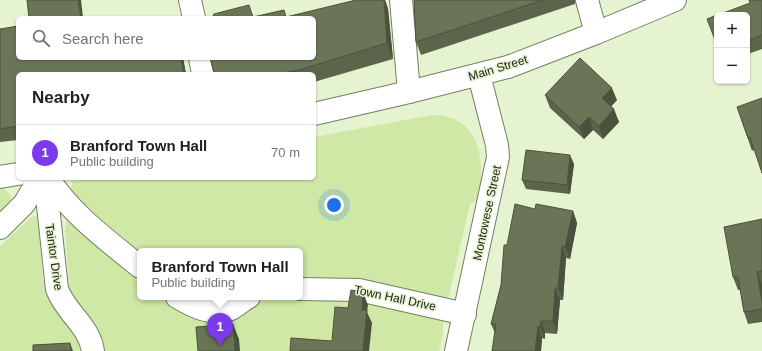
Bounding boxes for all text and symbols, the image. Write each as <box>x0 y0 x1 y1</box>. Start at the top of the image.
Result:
map controls <box>714 12 750 84</box>
button: + <box>714 12 750 48</box>
search box <box>16 16 316 60</box>
icon: search <box>30 27 52 49</box>
text: Search here <box>62 30 144 47</box>
button: − <box>714 48 750 84</box>
street label: Main Street <box>467 52 530 84</box>
text: Nearby <box>32 88 90 107</box>
text: Branford Town Hall <box>70 137 207 154</box>
text: 1 <box>41 145 49 160</box>
text: 70 m <box>271 145 300 160</box>
text: Public building <box>70 154 154 169</box>
street label: Montowese Street <box>470 164 504 262</box>
your location <box>324 195 344 215</box>
street label: Taintor Drive <box>42 223 66 292</box>
popup <box>137 248 303 300</box>
text: Branford Town Hall <box>151 258 289 275</box>
text: Public building <box>151 275 235 290</box>
street label: Town Hall Drive <box>353 282 438 314</box>
pin: 1 <box>207 313 233 346</box>

